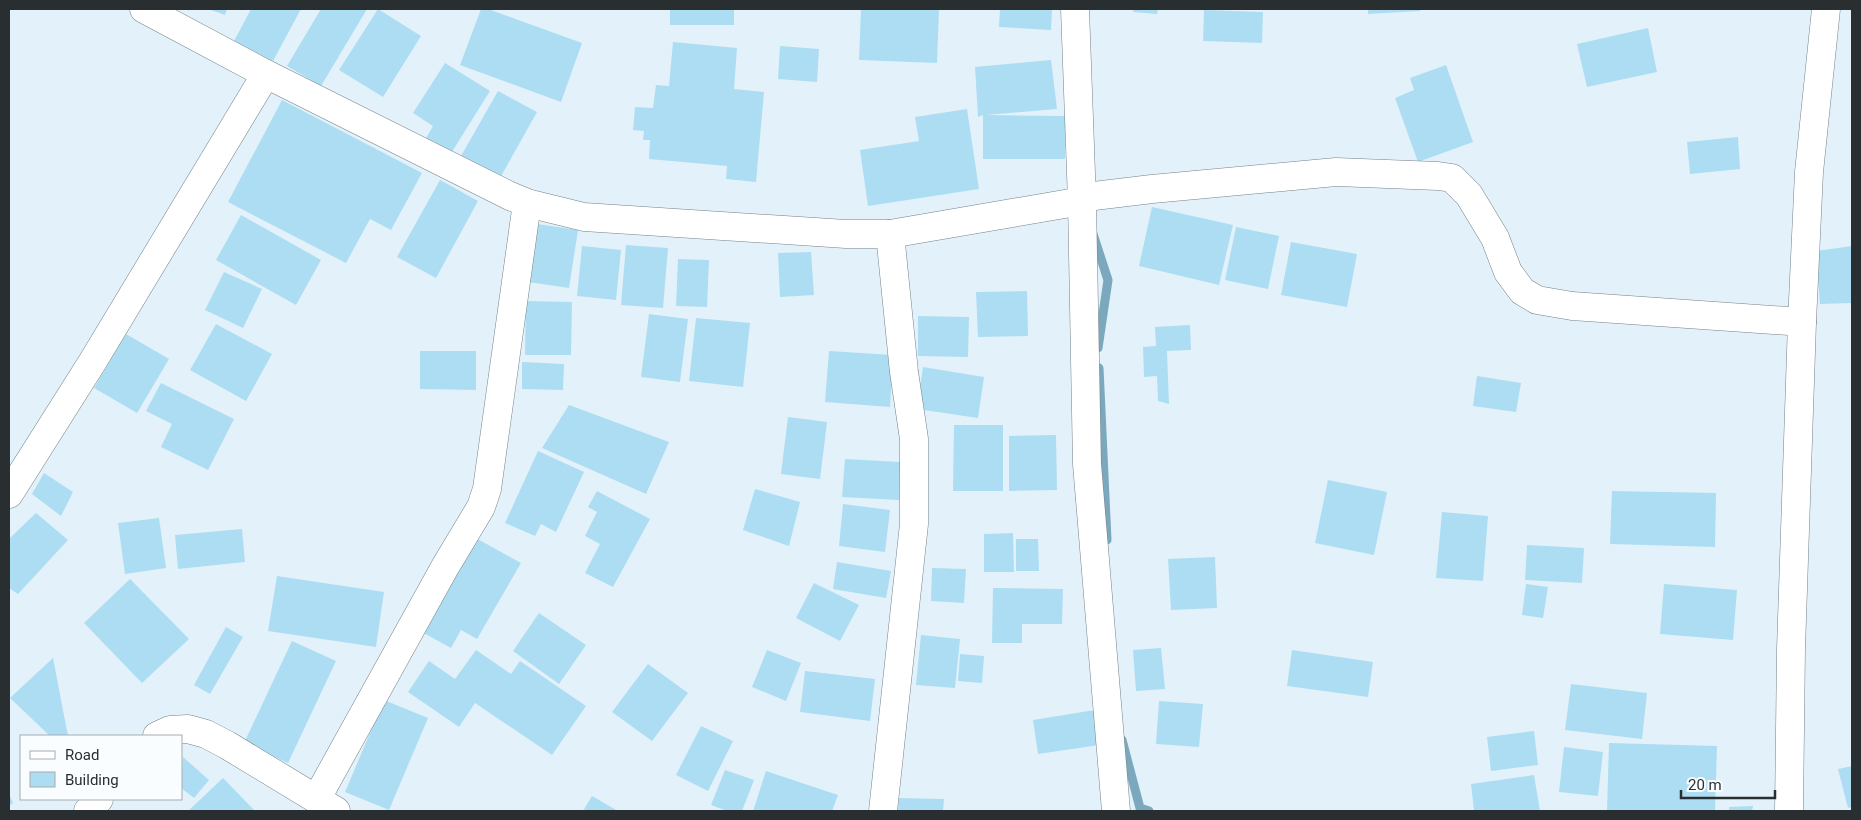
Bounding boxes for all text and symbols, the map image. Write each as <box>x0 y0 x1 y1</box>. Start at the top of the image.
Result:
legend <box>20 735 182 800</box>
text: Road <box>65 746 99 764</box>
scale bar <box>1681 768 1775 800</box>
text: Building <box>65 771 119 789</box>
text: 20 m <box>1688 776 1722 794</box>

